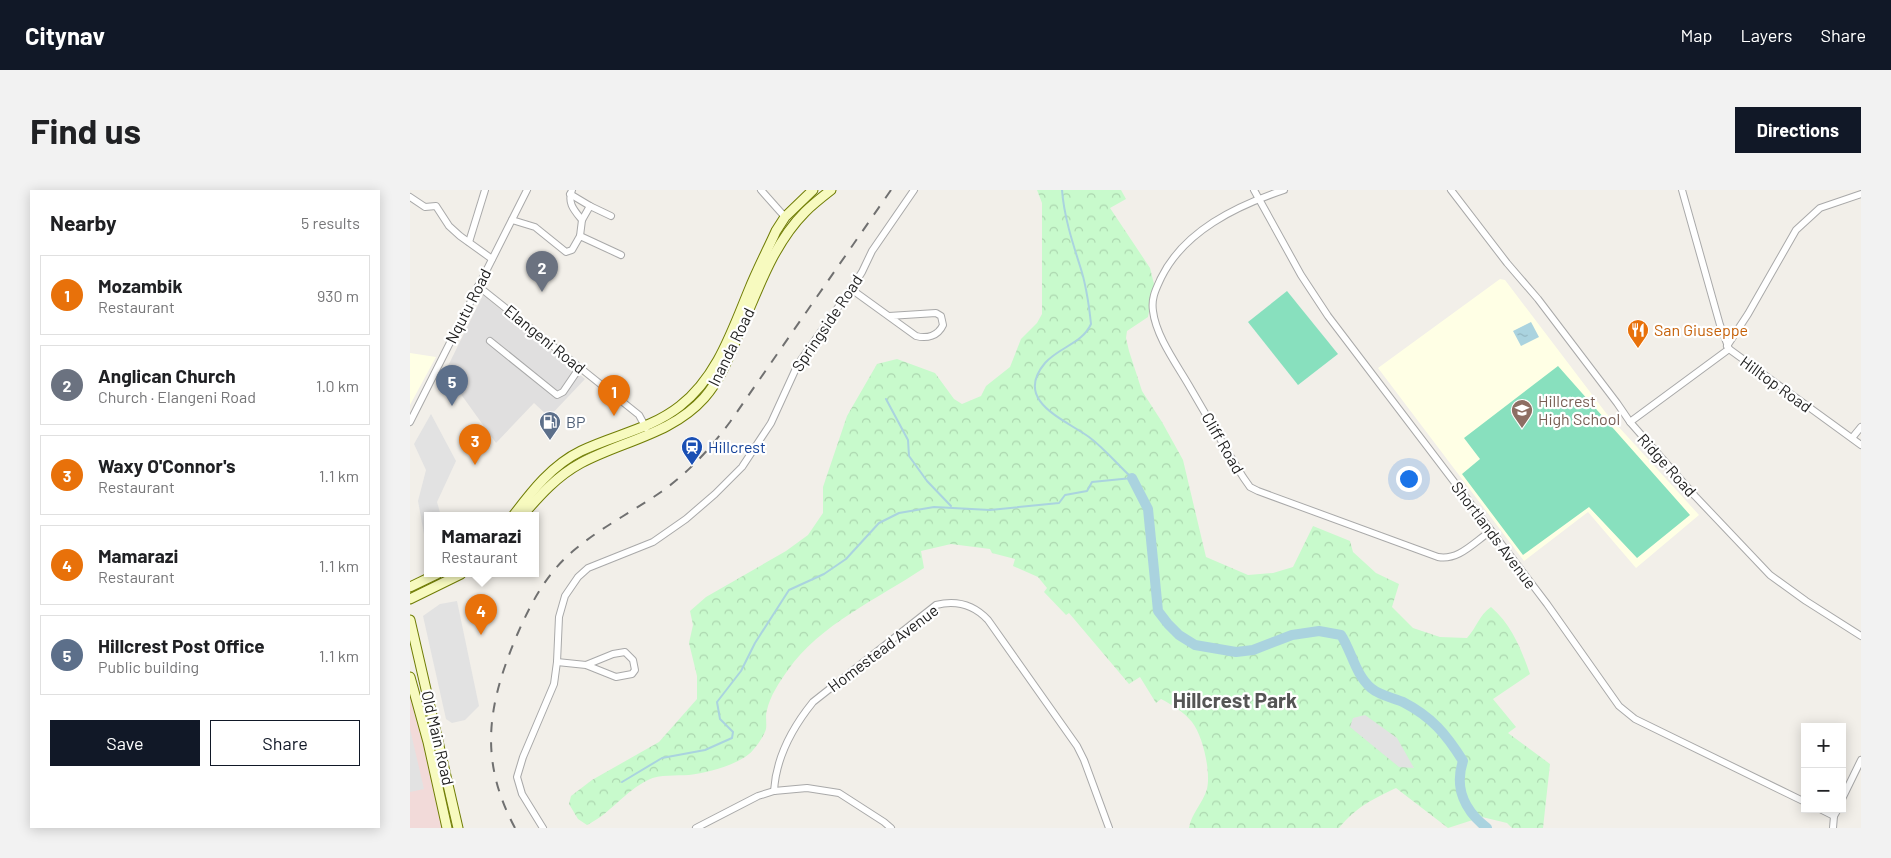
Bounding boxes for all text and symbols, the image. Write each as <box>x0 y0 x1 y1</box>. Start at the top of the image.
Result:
text: Citynav <box>25 21 105 50</box>
text: Map <box>1680 24 1712 46</box>
text: Layers <box>1740 24 1793 46</box>
text: Share <box>1821 24 1866 46</box>
button: Directions <box>1735 107 1861 153</box>
text: Find us <box>30 109 141 151</box>
text: Nearby <box>50 210 116 235</box>
text: 5 results <box>301 213 360 232</box>
pin: 2 <box>526 251 558 292</box>
street label: Nqutu Road <box>441 265 494 346</box>
street label: Springside Road <box>787 271 866 375</box>
text: Mozambik <box>98 274 183 297</box>
text: 1 <box>64 286 70 305</box>
text: 930 m <box>317 286 359 305</box>
text: Restaurant <box>98 297 175 316</box>
street label: Elangeni Road <box>501 300 590 377</box>
street label: Inanda Road <box>703 304 758 389</box>
restaurant icon: San Giuseppe <box>1626 318 1650 349</box>
place label: San Giuseppe <box>1654 320 1748 339</box>
street label: Hilltop Road <box>1737 351 1816 416</box>
text: Anglican Church <box>98 364 236 387</box>
pin: 5 <box>436 365 468 406</box>
pin: 1 <box>598 375 630 416</box>
text: 2 <box>63 376 71 395</box>
text: 1.0 km <box>316 376 359 395</box>
text: Church · Elangeni Road <box>98 387 256 406</box>
place label: Hillcrest High School <box>1538 391 1620 428</box>
school or university icon: Hillcrest High School <box>1510 398 1534 429</box>
street label: Cliff Road <box>1198 409 1249 477</box>
fuel station icon: BP <box>538 410 562 441</box>
place label: BP <box>566 412 586 431</box>
pin: 3 <box>459 424 491 465</box>
street label: Ridge Road <box>1634 429 1701 500</box>
station icon: Hillcrest <box>680 435 704 466</box>
place label: Hillcrest <box>708 437 766 456</box>
text: Waxy O'Connor's <box>98 454 236 477</box>
text: 3 <box>63 466 71 485</box>
text: 1.1 km <box>319 466 359 485</box>
your location <box>1396 466 1422 492</box>
text: Restaurant <box>98 477 175 496</box>
street label: Shortlands Avenue <box>1448 477 1541 592</box>
popup <box>424 512 539 577</box>
text: Mamarazi <box>441 524 522 547</box>
text: Mamarazi <box>98 544 178 567</box>
text: Restaurant <box>441 547 518 566</box>
text: 4 <box>62 556 72 575</box>
text: 1.1 km <box>319 556 359 575</box>
text: Restaurant <box>98 567 175 586</box>
pin: 4 <box>465 594 497 635</box>
street label: Homestead Avenue <box>824 600 942 695</box>
text: Hillcrest Post Office <box>98 634 265 657</box>
text: 5 <box>63 646 71 665</box>
text: 1.1 km <box>319 646 359 665</box>
text: Public building <box>98 657 199 676</box>
district label: Hillcrest Park <box>1173 687 1297 712</box>
street label: Old Main Road <box>418 689 459 787</box>
button: Save <box>50 720 200 766</box>
button: Share <box>210 720 360 766</box>
map controls <box>1801 723 1846 813</box>
button: + <box>1801 723 1846 768</box>
button: − <box>1801 768 1846 813</box>

